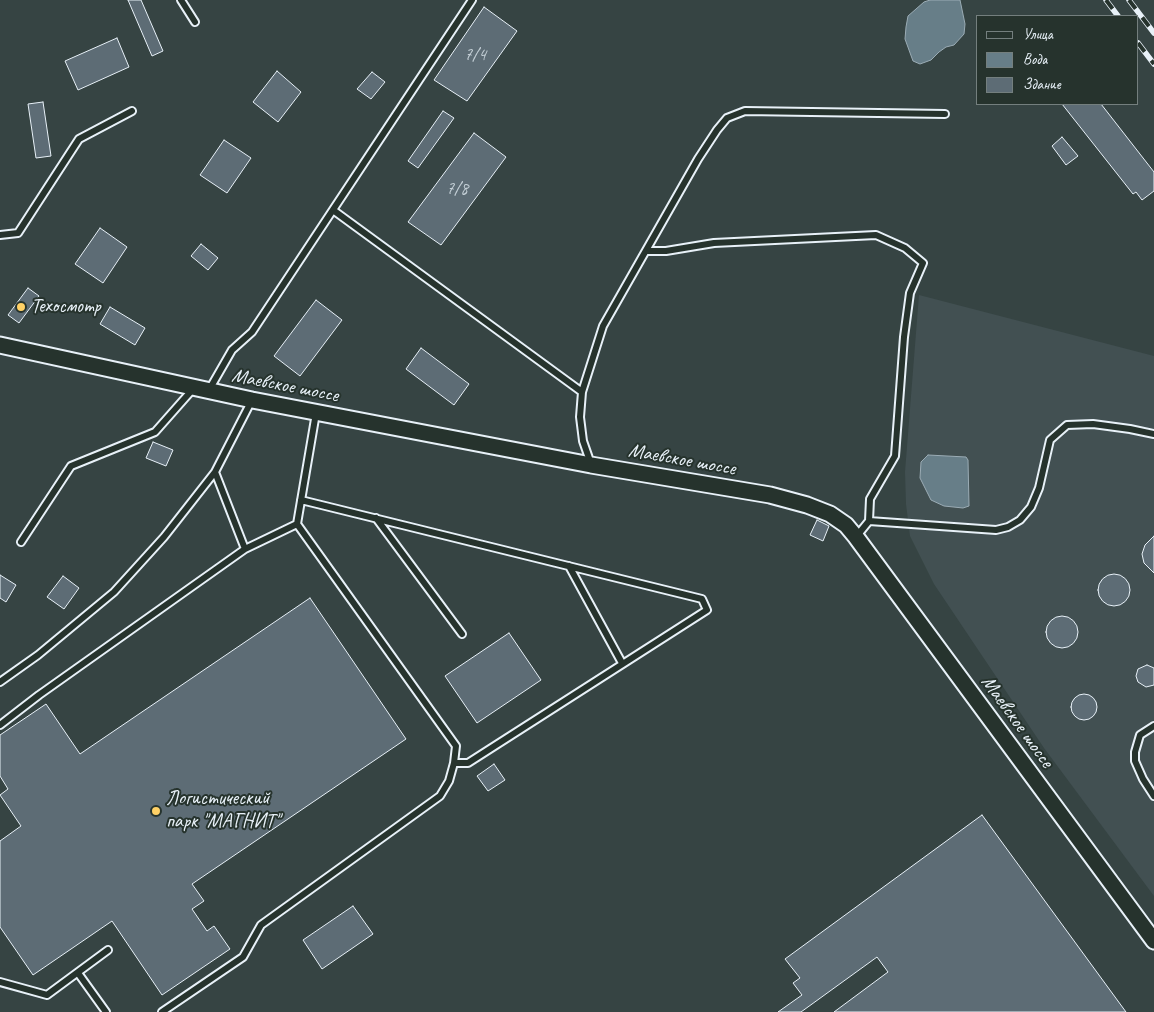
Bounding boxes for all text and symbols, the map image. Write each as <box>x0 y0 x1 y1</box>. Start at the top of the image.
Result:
legend <box>976 15 1139 105</box>
text: Улица <box>1023 25 1053 44</box>
house number: 7/4 <box>464 44 486 66</box>
text: Вода <box>1023 50 1047 69</box>
text: Здание <box>1023 75 1061 94</box>
house number: 7/8 <box>446 178 468 200</box>
place label: Техосмотр <box>31 295 101 319</box>
marker: Техосмотр <box>15 301 27 313</box>
street label: Маевское шоссе <box>230 364 340 408</box>
street label: Маевское шоссе <box>627 439 737 481</box>
street label: Маевское шоссе <box>975 671 1059 773</box>
place label: Логистический парк "МАГНИТ" <box>166 787 279 834</box>
marker: Логистический парк "МАГНИТ" <box>150 805 162 817</box>

